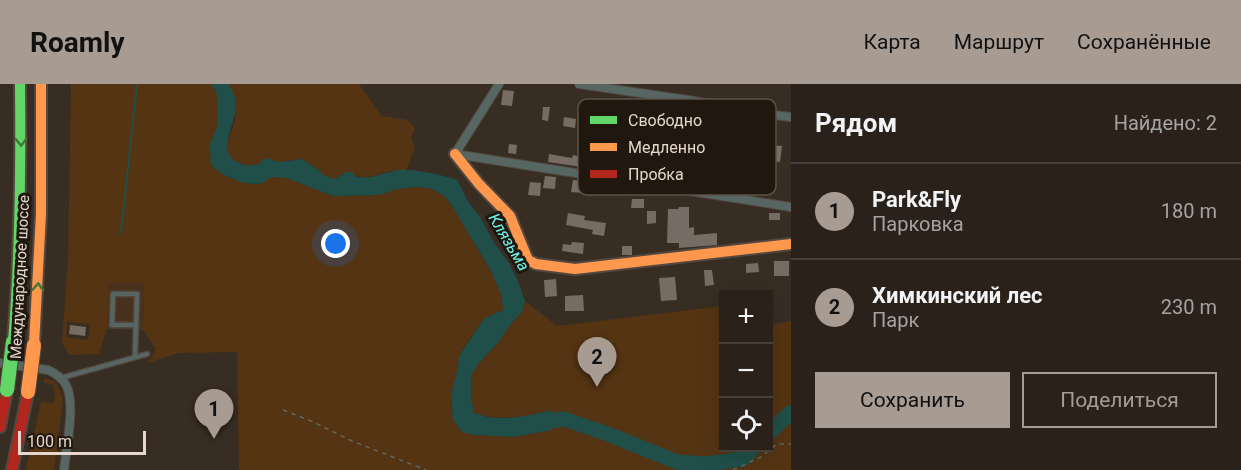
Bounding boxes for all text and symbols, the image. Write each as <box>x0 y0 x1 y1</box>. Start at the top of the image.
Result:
text: Roamly <box>30 26 125 59</box>
text: Карта <box>864 30 921 54</box>
text: Маршрут <box>954 30 1044 54</box>
text: Сохранённые <box>1077 30 1211 54</box>
legend <box>578 99 776 195</box>
text: Рядом <box>815 108 897 138</box>
text: Свободно <box>628 111 702 130</box>
text: Найдено: 2 <box>1114 111 1217 135</box>
one-way arrow <box>15 138 27 147</box>
text: Медленно <box>628 138 705 157</box>
text: Пробка <box>628 165 684 184</box>
text: Park&Fly <box>872 187 961 212</box>
street label: Международное шоссе <box>7 194 33 359</box>
text: 1 <box>829 199 840 223</box>
text: 180 m <box>1161 199 1217 223</box>
water label: Клязьма <box>484 210 534 274</box>
text: Парковка <box>872 212 964 236</box>
your location <box>321 229 350 258</box>
one-way arrow <box>32 282 45 291</box>
text: Химкинский лес <box>872 283 1042 308</box>
map controls <box>719 290 773 452</box>
button: + <box>719 290 773 344</box>
text: 2 <box>829 295 840 319</box>
text: 230 m <box>1161 295 1217 319</box>
text: Парк <box>872 308 919 332</box>
pin: 2 <box>578 338 616 387</box>
button: − <box>719 344 773 398</box>
button: Сохранить <box>815 372 1010 428</box>
button: Поделиться <box>1022 372 1217 428</box>
pin: 1 <box>194 390 234 439</box>
button: locate <box>719 398 773 452</box>
scale bar <box>18 428 146 456</box>
text: 100 m <box>27 432 72 451</box>

